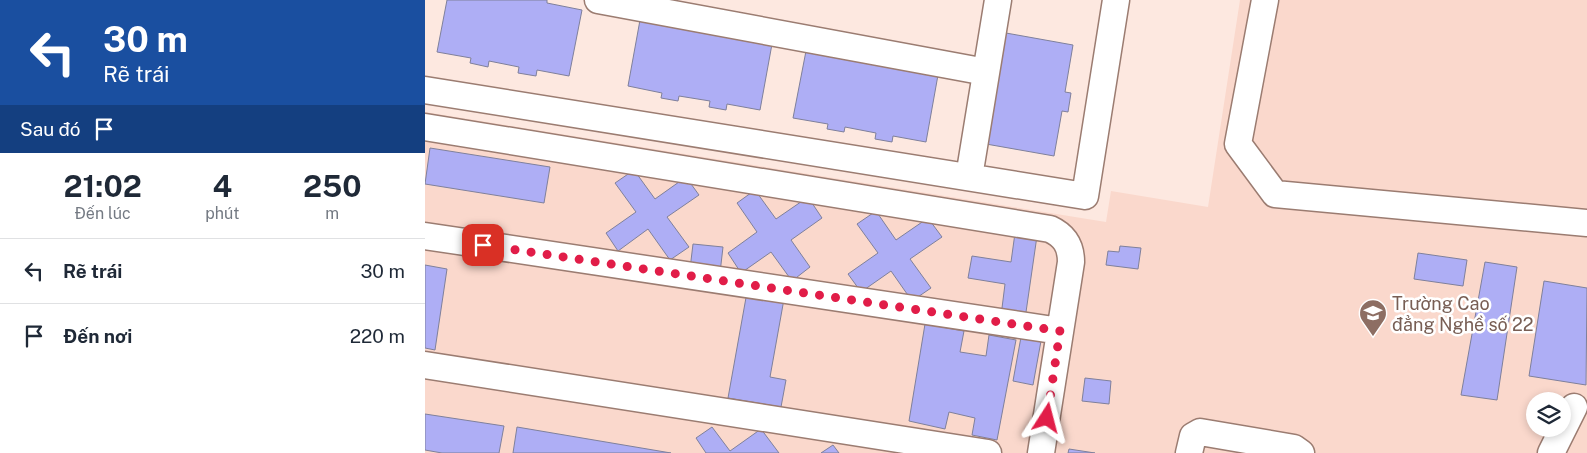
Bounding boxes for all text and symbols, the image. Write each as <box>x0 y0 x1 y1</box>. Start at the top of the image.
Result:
text: 30 m <box>103 19 188 60</box>
icon: left <box>20 20 85 85</box>
text: Rẽ trái <box>103 61 170 87</box>
icon: arrive <box>90 115 118 143</box>
text: Sau đó <box>20 118 80 140</box>
text: 21:02 <box>63 168 142 204</box>
text: 4 <box>213 168 232 204</box>
text: 250 <box>303 168 362 204</box>
text: Đến lúc <box>75 204 131 223</box>
text: phút <box>205 204 239 223</box>
text: m <box>325 204 339 223</box>
pin <box>462 224 504 266</box>
icon: arrive <box>469 231 497 259</box>
icon: left <box>20 257 48 285</box>
text: Rẽ trái <box>63 260 122 282</box>
text: 30 m <box>360 260 405 282</box>
place label: Trường Cao đẳng Nghề số 22 <box>1392 293 1534 335</box>
school or university icon: Trường Cao đẳng Nghề số 22 <box>1358 298 1388 337</box>
icon: arrive <box>20 322 48 350</box>
text: Đến nơi <box>63 325 132 347</box>
text: 220 m <box>350 325 405 347</box>
position arrow <box>1020 391 1072 443</box>
map controls <box>1526 392 1571 437</box>
button: layers <box>1526 392 1571 437</box>

